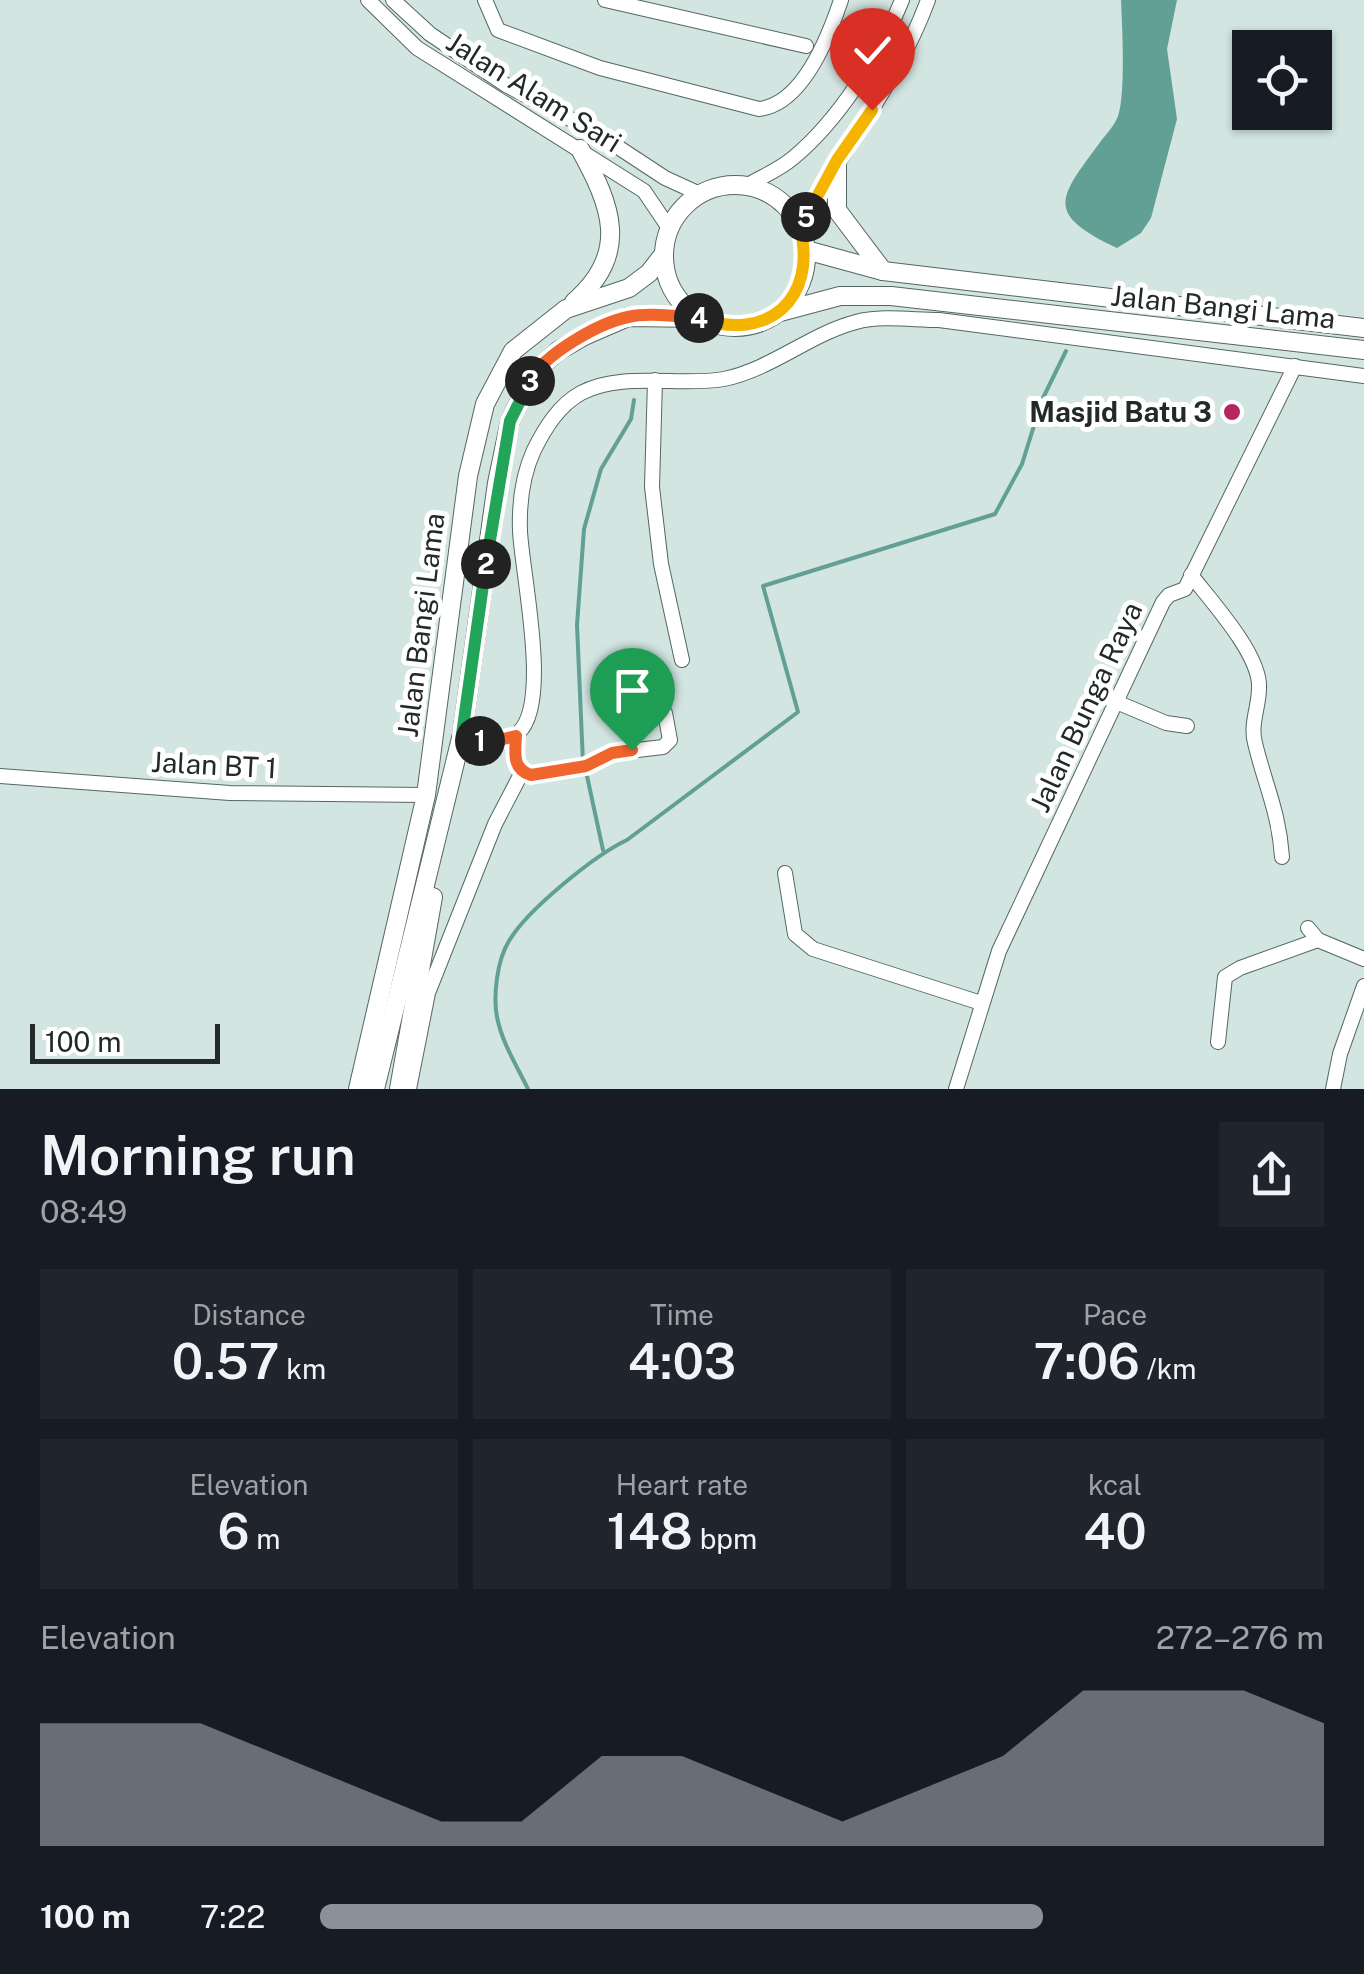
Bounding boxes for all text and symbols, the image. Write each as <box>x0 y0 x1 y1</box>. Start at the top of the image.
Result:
pin <box>830 8 915 111</box>
icon: check <box>845 23 900 78</box>
street label: Jalan Alam Sari <box>441 25 628 159</box>
map controls <box>1232 30 1332 130</box>
button: locate <box>1232 30 1332 130</box>
pin: 5 <box>781 192 831 242</box>
text: 5 <box>797 200 815 233</box>
street label: Jalan Bangi Lama <box>1109 278 1337 335</box>
pin: 4 <box>674 293 724 343</box>
text: 4 <box>690 301 708 334</box>
pin: 3 <box>505 356 555 406</box>
text: 3 <box>521 364 539 397</box>
place label: Masjid Batu 3 <box>1029 395 1212 428</box>
marker: Masjid Batu 3 <box>1221 401 1243 423</box>
street label: Jalan Bangi Lama <box>390 511 451 739</box>
pin: 2 <box>461 539 511 589</box>
text: 2 <box>477 547 495 580</box>
street label: Jalan Bunga Raya <box>1022 597 1149 817</box>
pin <box>590 648 675 751</box>
icon: arrive <box>605 663 660 718</box>
pin: 1 <box>455 716 505 766</box>
text: 1 <box>474 724 486 757</box>
street label: Jalan BT 1 <box>150 745 278 784</box>
scale bar <box>30 1019 220 1064</box>
text: 100 m <box>45 1025 122 1058</box>
button: share <box>1219 1122 1324 1227</box>
text: Morning run <box>40 1123 356 1187</box>
text: 08:49 <box>40 1193 127 1230</box>
text: Distance <box>192 1298 306 1331</box>
text: Time <box>650 1298 714 1331</box>
text: Pace <box>1083 1298 1147 1331</box>
text: 0.57 <box>172 1331 279 1390</box>
text: 4:03 <box>628 1331 736 1390</box>
text: 7:06 <box>1033 1331 1140 1390</box>
text: km <box>279 1352 326 1385</box>
text: /km <box>1140 1352 1197 1385</box>
text: Elevation <box>190 1468 308 1501</box>
text: Heart rate <box>616 1468 748 1501</box>
text: kcal <box>1088 1468 1142 1501</box>
text: 6 <box>217 1501 250 1560</box>
text: 148 <box>607 1501 693 1560</box>
text: 40 <box>1083 1501 1147 1560</box>
text: m <box>250 1522 281 1555</box>
text: bpm <box>693 1522 757 1555</box>
text: Elevation <box>40 1619 176 1656</box>
text: 272–276 m <box>1156 1619 1324 1656</box>
text: 100 m <box>40 1898 131 1935</box>
text: 7:22 <box>200 1898 265 1935</box>

